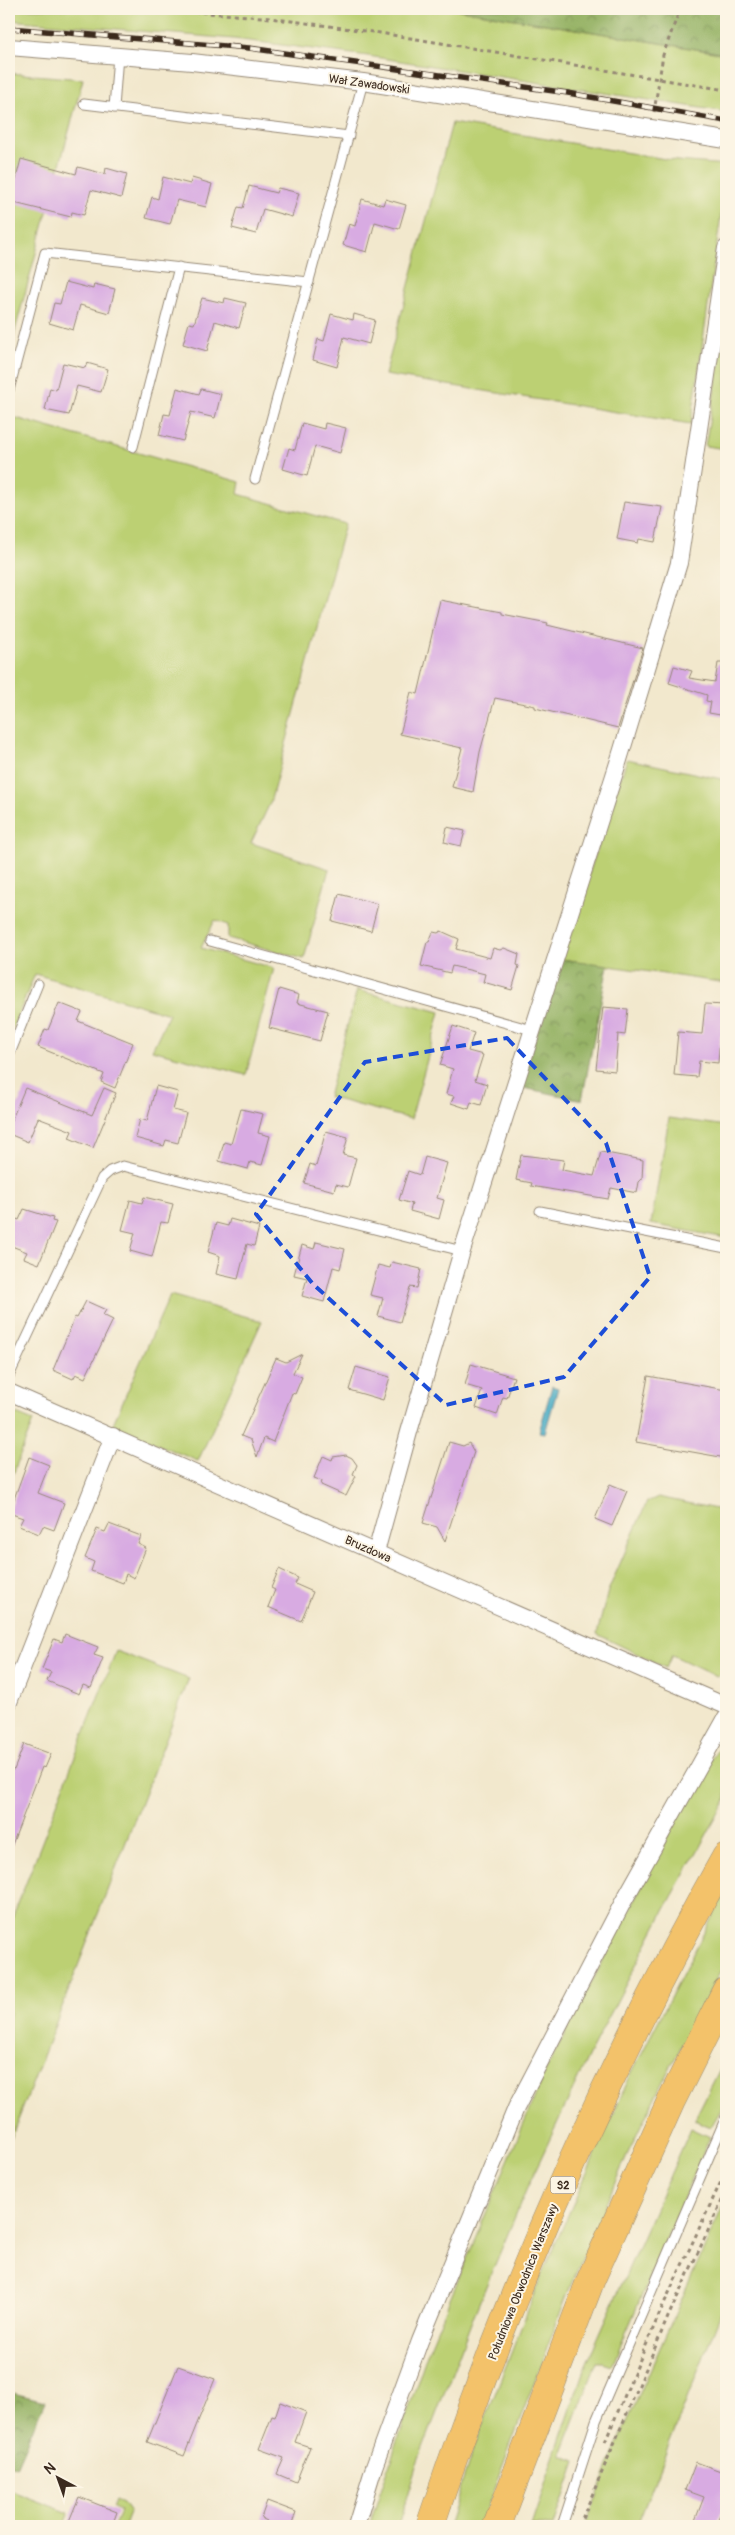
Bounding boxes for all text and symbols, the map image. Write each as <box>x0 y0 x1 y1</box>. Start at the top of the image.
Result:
street label: Wał Zawadowski <box>328 71 410 98</box>
street label: Bruzdowa <box>342 1533 394 1566</box>
road number: S2 <box>550 2176 576 2194</box>
street label: Południowa Obwodnica Warszawy <box>485 2202 562 2363</box>
north arrow <box>32 2452 82 2502</box>
text: N <box>41 2459 59 2478</box>

